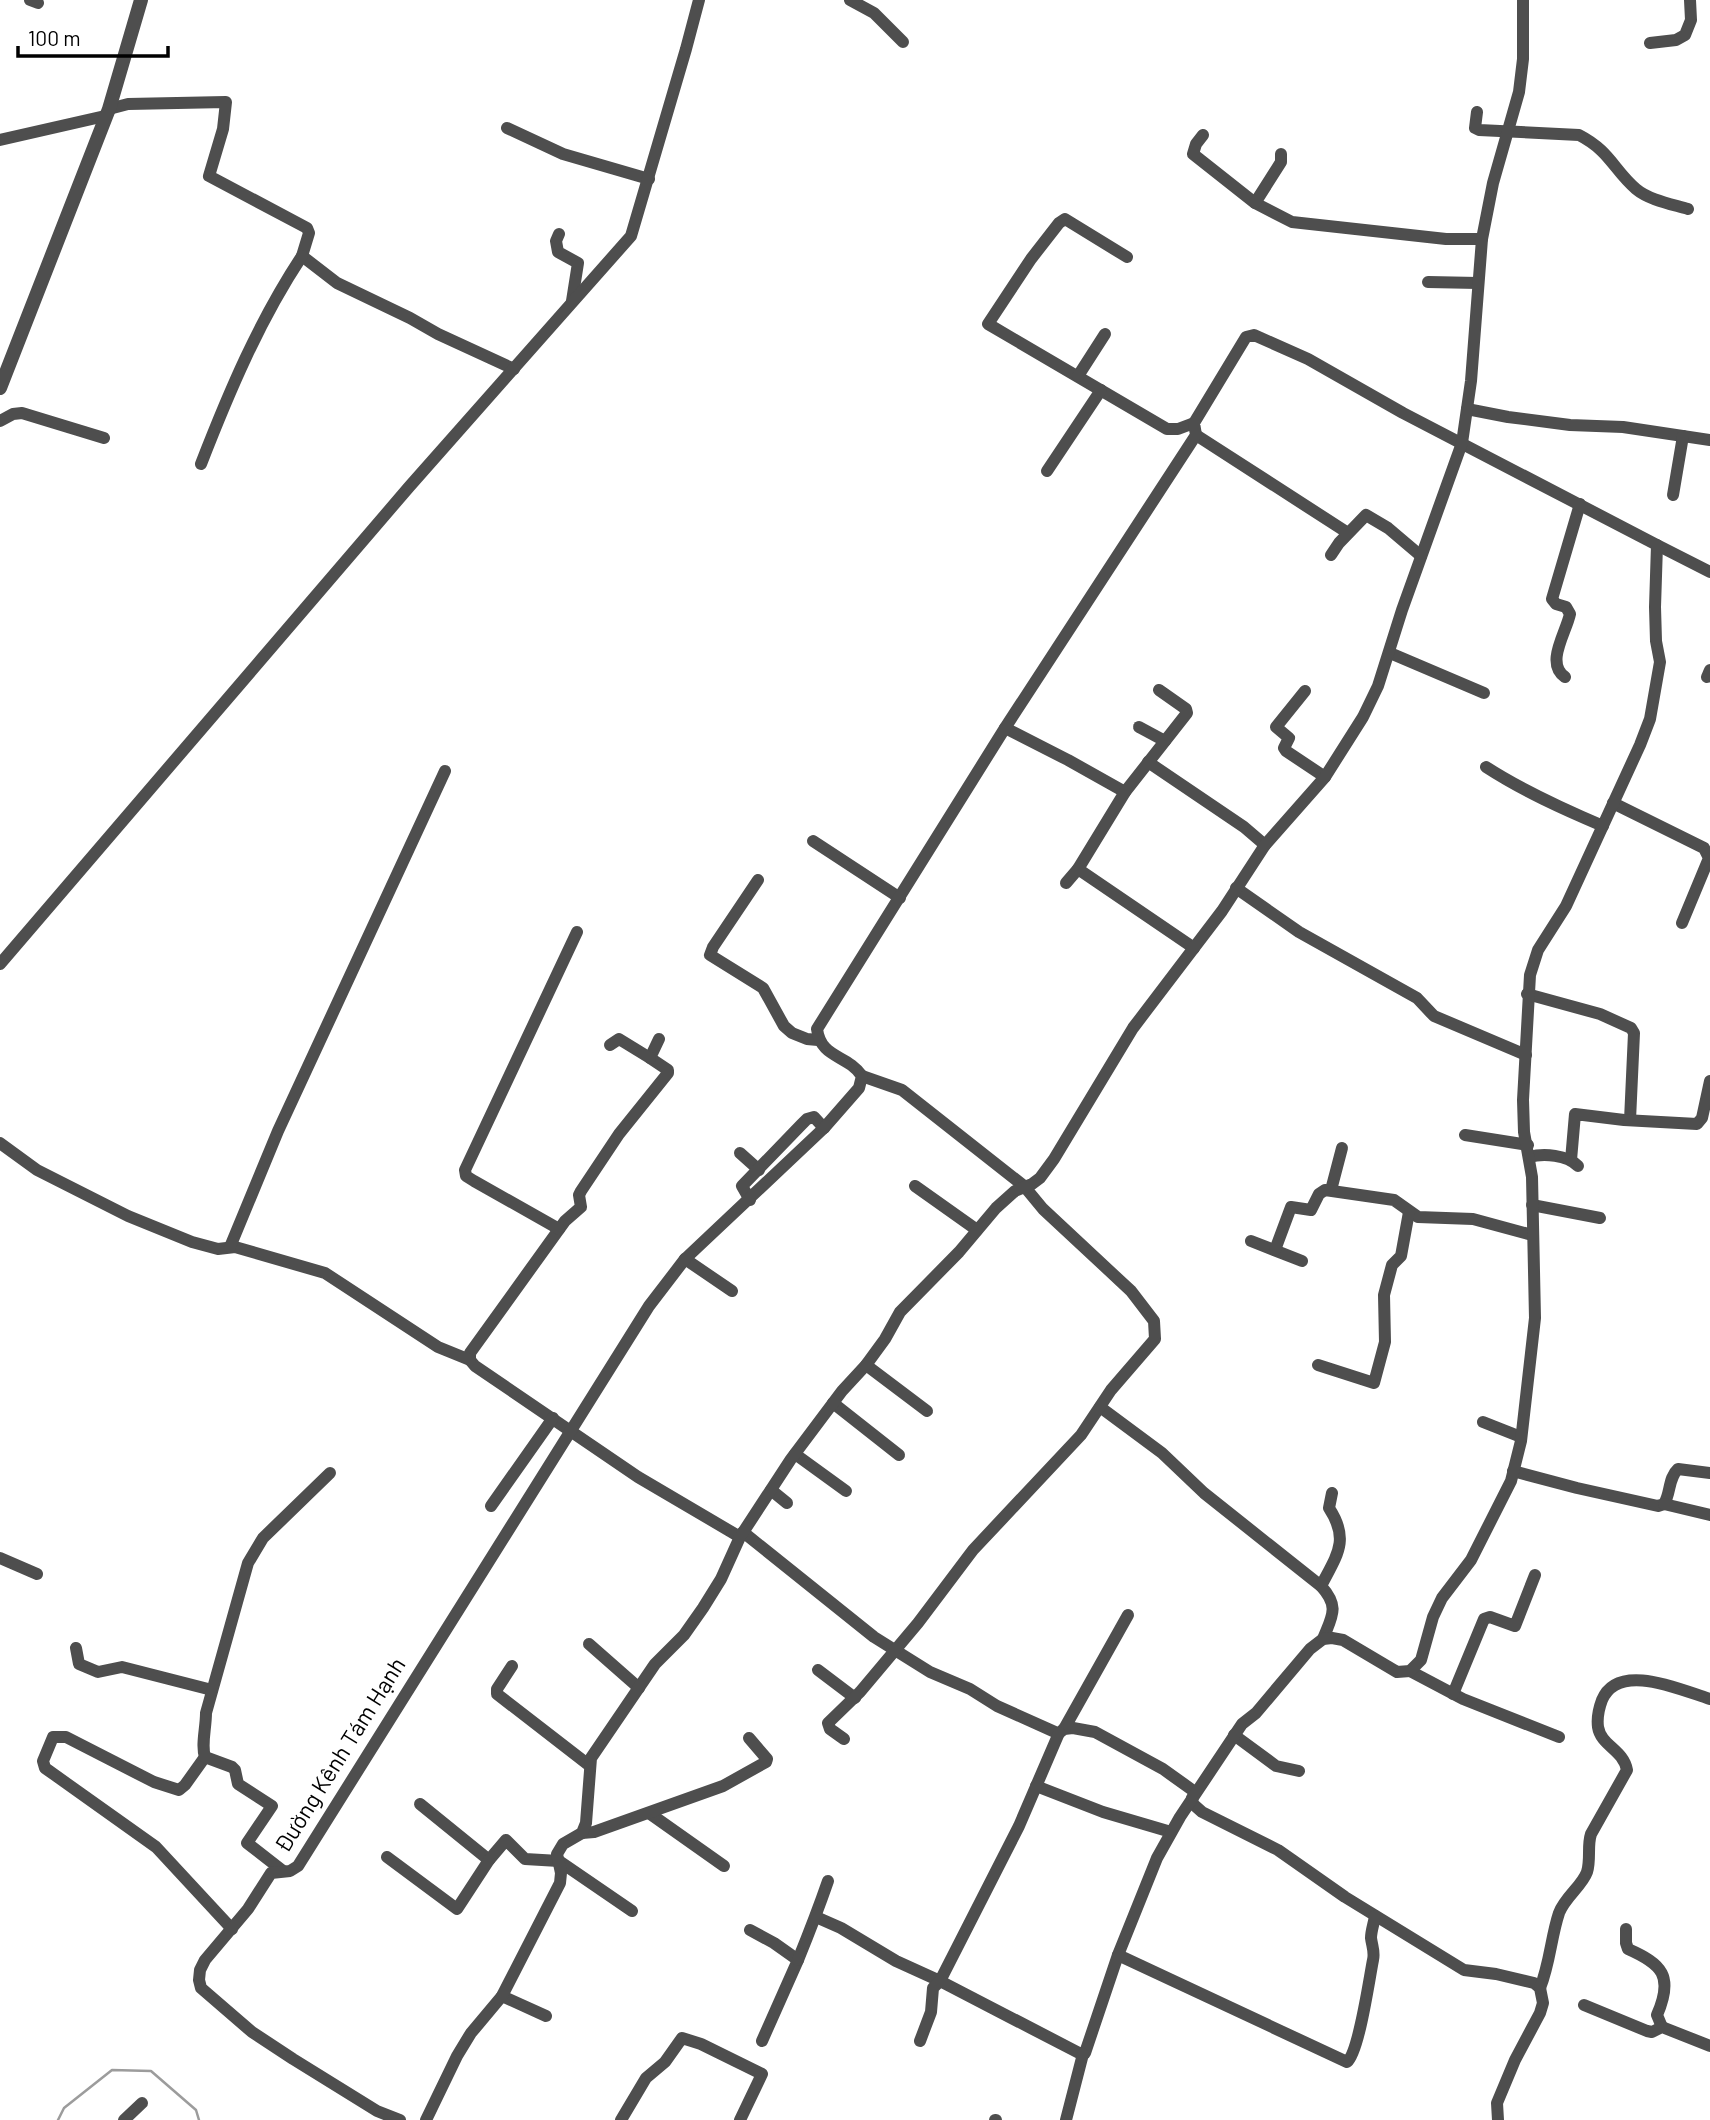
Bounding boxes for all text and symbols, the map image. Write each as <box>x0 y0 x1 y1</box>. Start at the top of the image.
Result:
scale bar <box>18 14 168 58</box>
text: 100 m <box>28 25 81 50</box>
street label: Đường Kênh Tám Hạnh <box>268 1652 410 1857</box>

